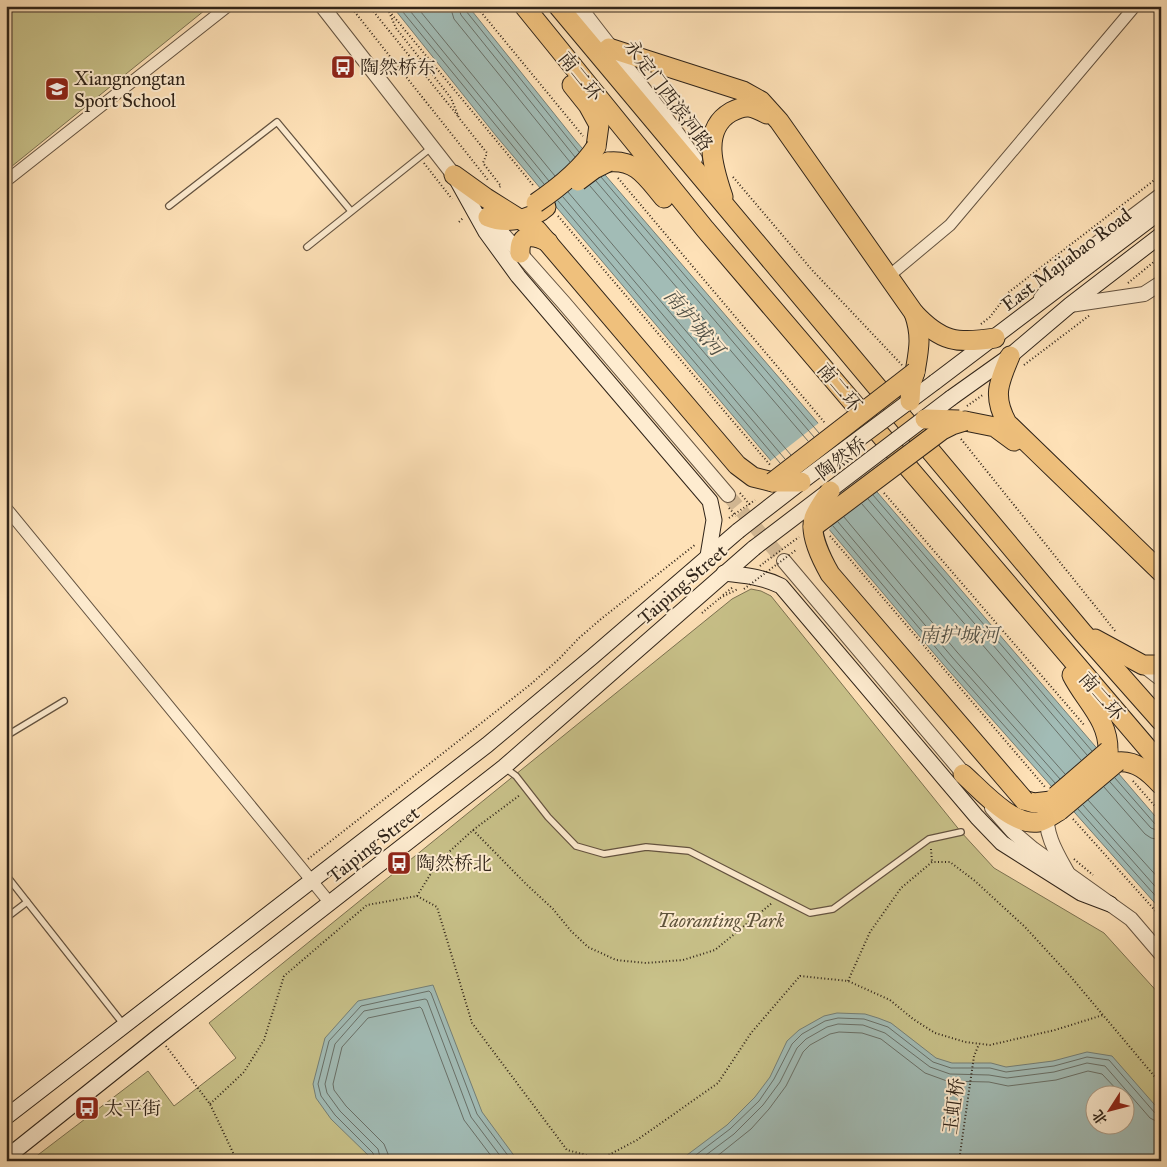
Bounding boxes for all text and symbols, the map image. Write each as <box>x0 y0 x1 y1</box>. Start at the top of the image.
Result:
street label: 永定门西滨河路 <box>619 35 718 155</box>
street label: 南二环 <box>554 47 607 106</box>
bus stop icon: 陶然桥东 <box>330 54 356 80</box>
place label: 陶然桥东 <box>360 56 436 79</box>
place label: Xiangnongtan Sport School <box>74 67 185 112</box>
school or university icon: Xiangnongtan Sport School <box>44 76 70 102</box>
street label: East Majiabao Road <box>997 203 1136 316</box>
water label: 南护城河 <box>659 284 731 363</box>
street label: 南二环 <box>812 358 867 417</box>
street label: 陶然桥 <box>812 432 871 485</box>
street label: Taiping Street <box>633 539 732 630</box>
water label: 南护城河 <box>919 623 1002 647</box>
street label: 南二环 <box>1074 667 1129 725</box>
street label: Taiping Street <box>323 801 425 888</box>
bus stop icon: 陶然桥北 <box>386 850 412 876</box>
place label: 陶然桥北 <box>416 852 492 875</box>
park label: Taoranting Park <box>658 909 785 932</box>
street label: 玉虹桥 <box>938 1076 969 1136</box>
north arrow <box>1084 1084 1134 1134</box>
bus stop icon: 太平街 <box>74 1095 100 1121</box>
place label: 太平街 <box>104 1097 161 1120</box>
text: 北 <box>1089 1107 1111 1128</box>

